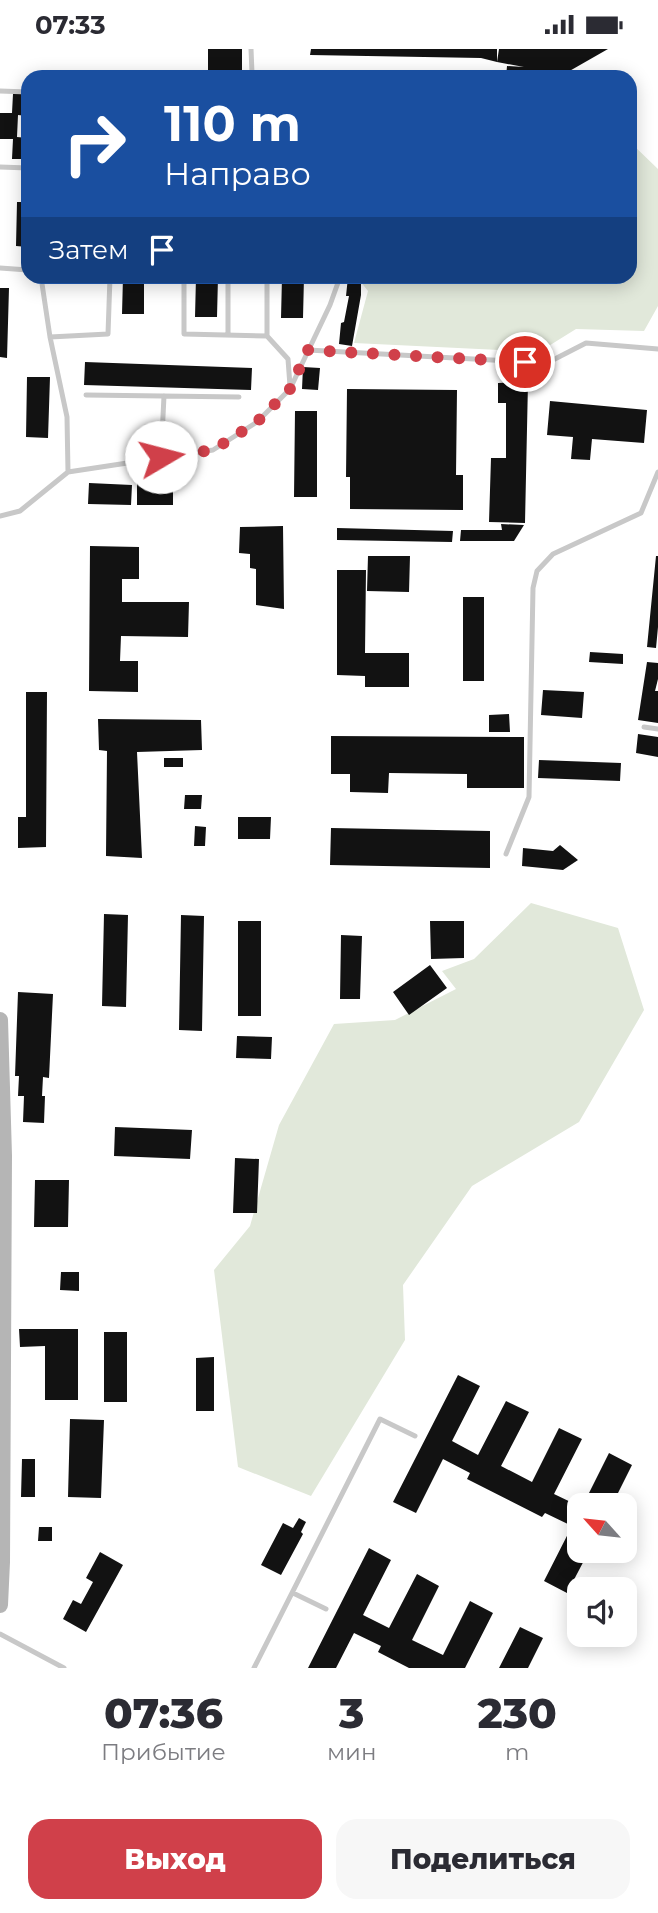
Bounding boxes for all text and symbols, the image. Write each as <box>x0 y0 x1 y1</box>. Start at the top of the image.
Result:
text: 07:33 <box>35 9 106 41</box>
text: 110 m <box>164 94 301 153</box>
icon: right <box>49 98 140 189</box>
text: Направо <box>164 154 311 193</box>
icon: arrive <box>143 231 181 269</box>
text: Затем <box>49 234 129 266</box>
pin <box>495 332 555 392</box>
icon: arrive <box>506 343 544 381</box>
position arrow <box>124 420 198 494</box>
north arrow <box>567 1493 637 1563</box>
map controls <box>567 1493 637 1647</box>
button: sound <box>567 1577 637 1647</box>
text: 07:36 <box>104 1687 223 1739</box>
text: 3 <box>339 1687 364 1739</box>
text: 230 <box>478 1687 557 1739</box>
text: Прибытие <box>101 1738 226 1766</box>
text: мин <box>327 1738 376 1766</box>
text: m <box>505 1738 529 1766</box>
button: Выход <box>28 1819 322 1899</box>
button: Поделиться <box>336 1819 630 1899</box>

